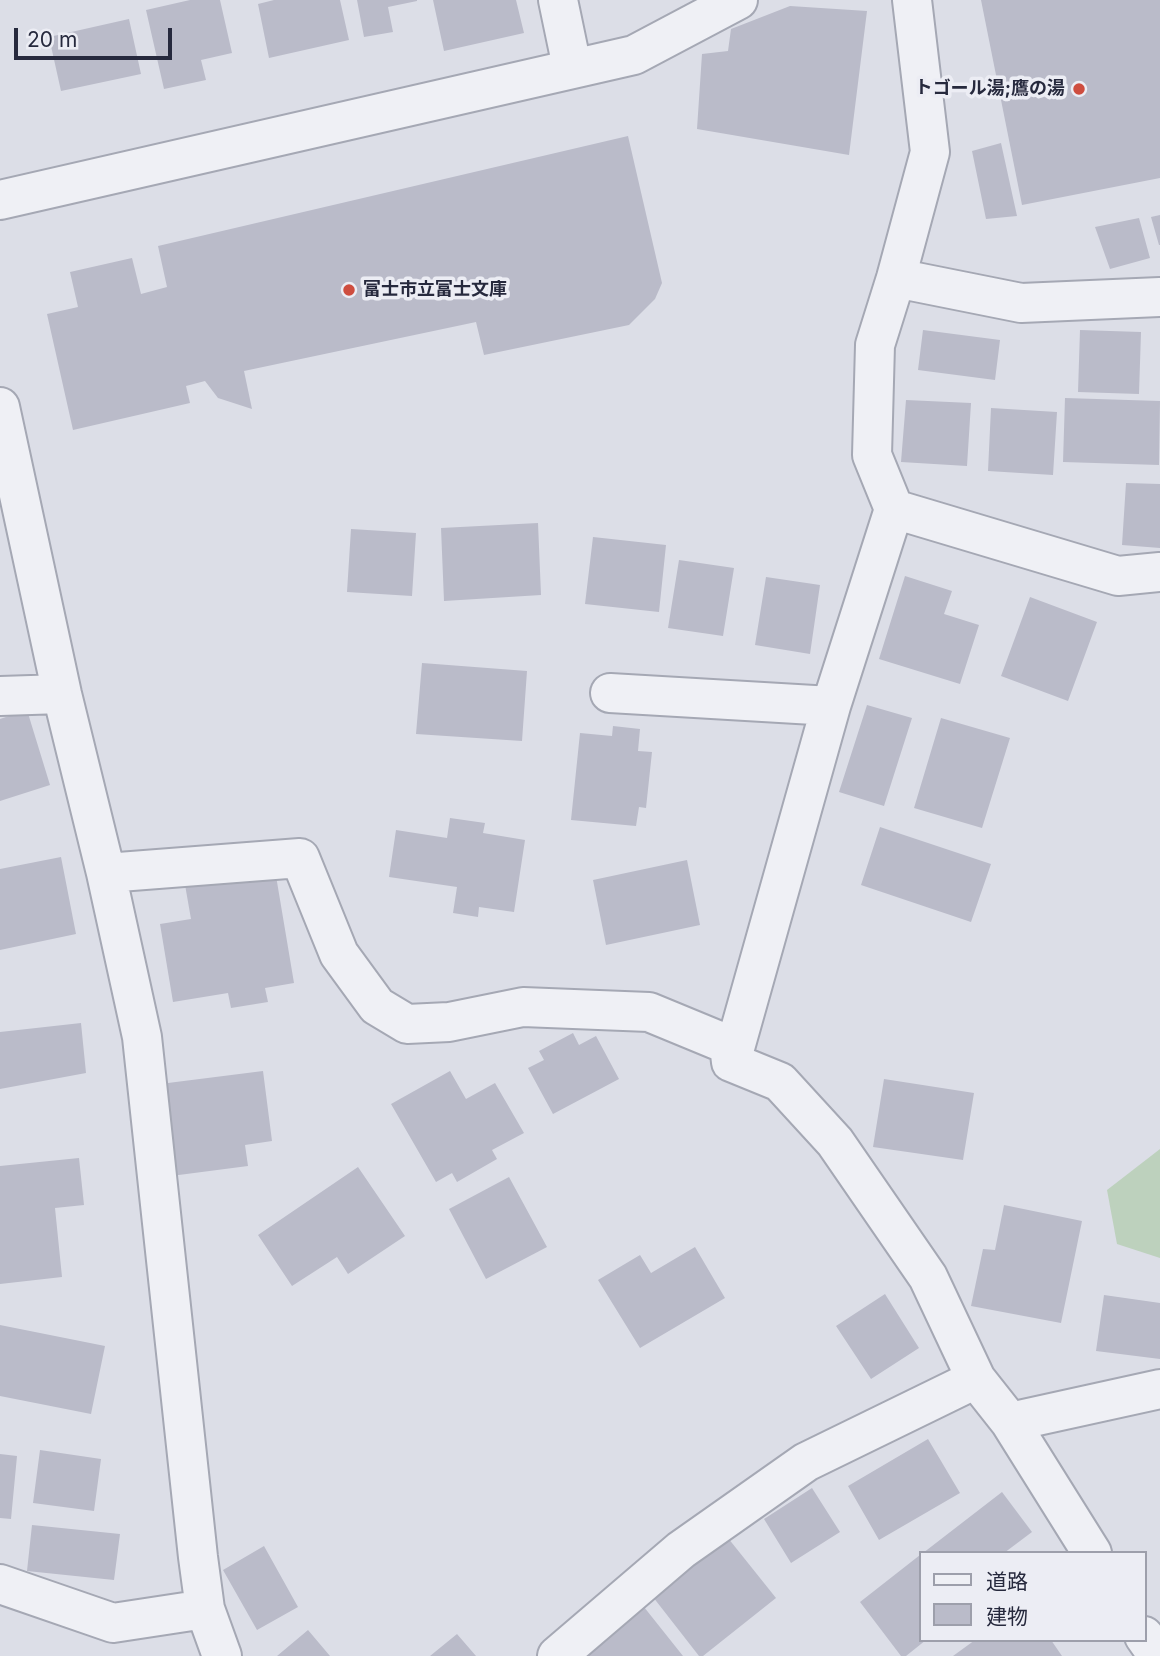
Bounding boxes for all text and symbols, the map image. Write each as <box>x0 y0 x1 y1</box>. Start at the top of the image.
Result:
scale bar <box>18 14 175 58</box>
text: 20 m <box>27 27 77 52</box>
place label: トゴール湯;鷹の湯 <box>915 78 1065 100</box>
marker: トゴール湯;鷹の湯 <box>1071 81 1087 97</box>
place label: 富士市立富士文庫 <box>363 279 507 301</box>
marker: 富士市立富士文庫 <box>341 282 357 298</box>
legend <box>918 1551 1146 1642</box>
text: 道路 <box>986 1569 1028 1594</box>
text: 建物 <box>986 1604 1028 1629</box>

